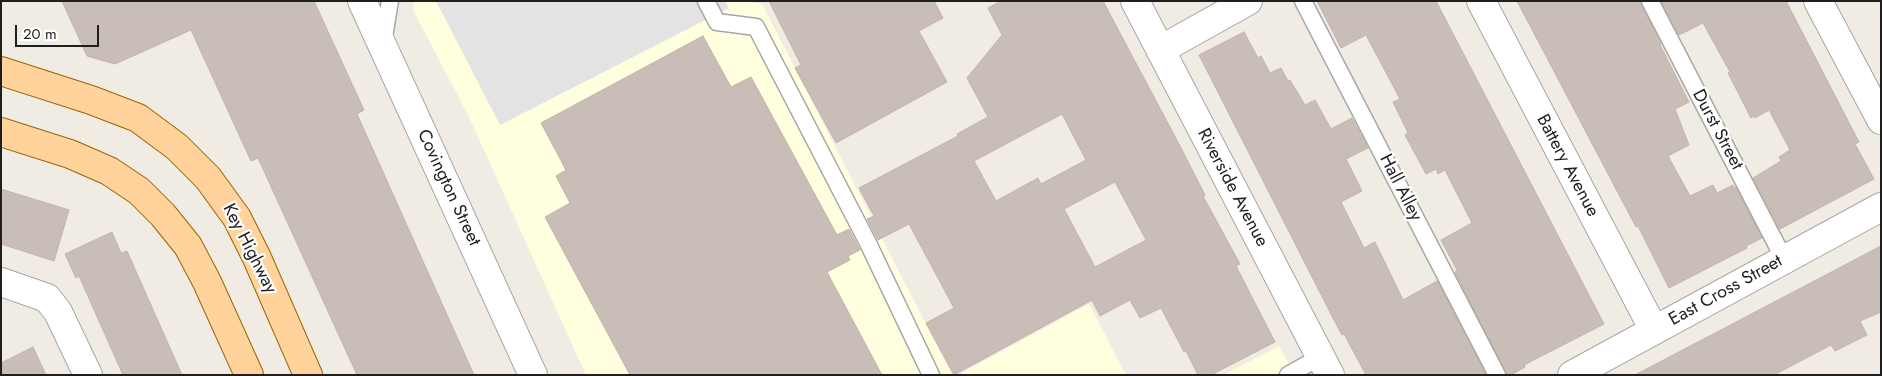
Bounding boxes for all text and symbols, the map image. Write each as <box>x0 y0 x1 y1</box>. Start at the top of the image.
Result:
scale bar <box>18 15 101 47</box>
text: 20 m <box>23 23 57 45</box>
street label: Durst Street <box>1687 86 1747 174</box>
street label: Battery Avenue <box>1531 111 1603 221</box>
street label: Riverside Avenue <box>1192 125 1272 251</box>
street label: Covington Street <box>412 126 484 250</box>
street label: Hall Alley <box>1374 151 1426 225</box>
street label: Key Highway <box>217 201 281 297</box>
street label: East Cross Street <box>1665 251 1787 331</box>

